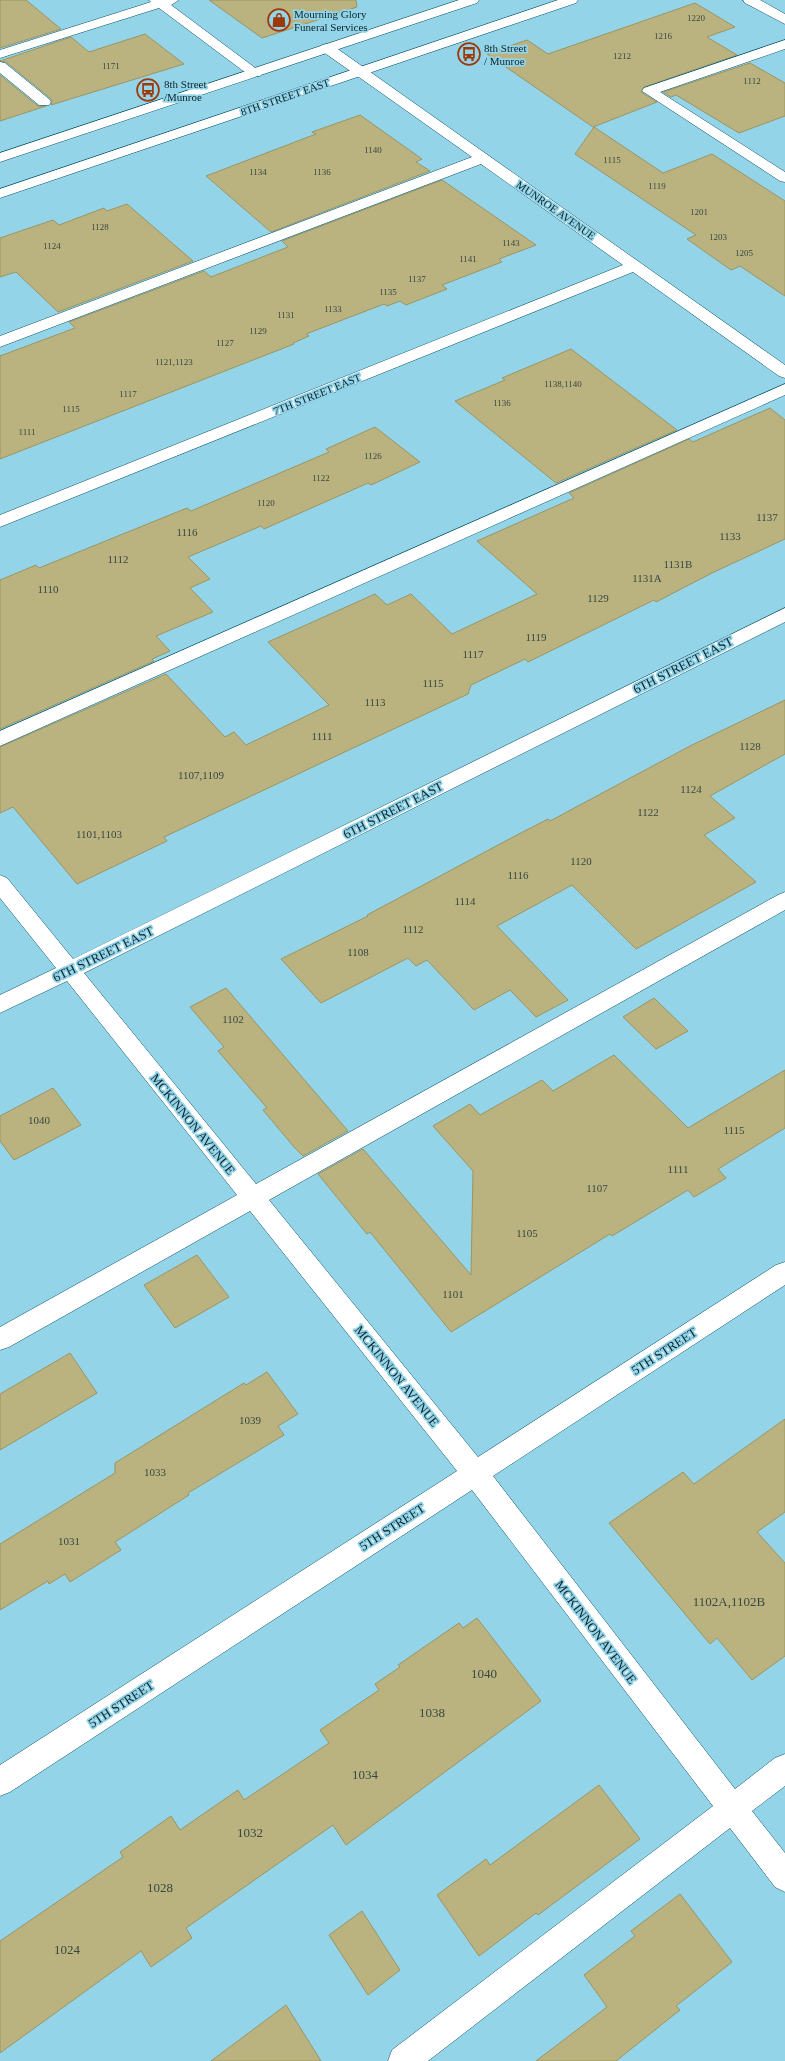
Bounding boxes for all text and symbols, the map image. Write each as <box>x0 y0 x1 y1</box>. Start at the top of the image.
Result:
shop icon: Mourning Glory Funeral Services <box>266 7 292 33</box>
place label: Mourning Glory Funeral Services <box>294 8 368 33</box>
house number: 1220 <box>687 13 706 23</box>
house number: 1216 <box>654 31 673 41</box>
bus stop icon: 8th Street / Munroe <box>456 41 482 67</box>
place label: 8th Street / Munroe <box>484 42 526 67</box>
house number: 1212 <box>613 51 631 61</box>
house number: 1171 <box>102 61 120 71</box>
street label: 8TH STREET EAST <box>239 76 331 118</box>
house number: 1112 <box>743 76 761 86</box>
bus stop icon: 8th Street /Munroe <box>135 77 161 103</box>
place label: 8th Street /Munroe <box>164 78 206 103</box>
house number: 1140 <box>364 145 382 155</box>
house number: 1115 <box>603 155 621 165</box>
house number: 1134 <box>249 167 267 177</box>
house number: 1136 <box>313 167 331 177</box>
street label: MUNROE AVENUE <box>514 178 598 242</box>
house number: 1119 <box>648 181 666 191</box>
house number: 1201 <box>690 207 708 217</box>
house number: 1128 <box>91 222 109 232</box>
house number: 1203 <box>709 232 728 242</box>
house number: 1143 <box>502 238 520 248</box>
house number: 1124 <box>43 241 61 251</box>
house number: 1205 <box>735 248 754 258</box>
house number: 1141 <box>459 254 477 264</box>
house number: 1137 <box>408 274 426 284</box>
house number: 1135 <box>379 287 397 297</box>
house number: 1133 <box>324 304 342 314</box>
house number: 1131 <box>277 310 295 320</box>
house number: 1129 <box>249 326 267 336</box>
house number: 1127 <box>216 338 234 348</box>
house number: 1121,1123 <box>155 357 193 367</box>
street label: 7TH STREET EAST <box>272 371 363 417</box>
house number: 1138,1140 <box>544 379 582 389</box>
house number: 1117 <box>119 389 137 399</box>
house number: 1136 <box>493 398 511 408</box>
house number: 1115 <box>62 404 80 414</box>
house number: 1111 <box>19 427 36 437</box>
house number: 1126 <box>364 451 382 461</box>
house number: 1122 <box>312 473 330 483</box>
house number: 1120 <box>257 498 275 508</box>
house number: 1137 <box>756 511 778 523</box>
house number: 1116 <box>176 526 198 538</box>
house number: 1133 <box>719 530 741 542</box>
house number: 1112 <box>107 553 129 565</box>
house number: 1131B <box>664 558 692 570</box>
house number: 1131A <box>632 572 662 584</box>
house number: 1110 <box>37 583 59 595</box>
house number: 1129 <box>587 592 609 604</box>
house number: 1119 <box>525 631 547 643</box>
street label: 6TH STREET EAST <box>630 633 736 697</box>
house number: 1117 <box>462 648 484 660</box>
house number: 1115 <box>422 677 444 689</box>
house number: 1113 <box>364 696 386 708</box>
house number: 1111 <box>312 730 332 742</box>
house number: 1128 <box>739 740 761 752</box>
house number: 1107,1109 <box>178 769 224 781</box>
street label: 6TH STREET EAST <box>340 778 446 842</box>
house number: 1124 <box>680 783 702 795</box>
house number: 1122 <box>637 806 659 818</box>
house number: 1101,1103 <box>76 828 122 840</box>
house number: 1120 <box>570 855 592 867</box>
house number: 1116 <box>507 869 529 881</box>
house number: 1114 <box>454 895 476 907</box>
street label: 6TH STREET EAST <box>50 923 156 985</box>
house number: 1112 <box>402 923 424 935</box>
house number: 1108 <box>347 946 369 958</box>
house number: 1102 <box>222 1013 244 1025</box>
street label: MCKINNON AVENUE <box>148 1070 238 1178</box>
house number: 1040 <box>28 1114 51 1126</box>
house number: 1115 <box>723 1124 745 1136</box>
house number: 1111 <box>668 1163 688 1175</box>
house number: 1107 <box>586 1182 608 1194</box>
house number: 1105 <box>516 1227 538 1239</box>
house number: 1101 <box>442 1288 464 1300</box>
street label: MCKINNON AVENUE <box>352 1322 442 1430</box>
street label: 5TH STREET <box>629 1324 699 1378</box>
house number: 1039 <box>239 1414 262 1426</box>
house number: 1033 <box>144 1466 167 1478</box>
street label: 5TH STREET <box>357 1500 427 1554</box>
house number: 1031 <box>58 1535 80 1547</box>
street label: MCKINNON AVENUE <box>552 1577 640 1687</box>
house number: 1102A,1102B <box>693 1594 765 1609</box>
house number: 1040 <box>471 1666 497 1681</box>
street label: 5TH STREET <box>86 1677 156 1731</box>
house number: 1038 <box>419 1705 445 1720</box>
house number: 1034 <box>352 1767 379 1782</box>
house number: 1032 <box>237 1825 263 1840</box>
house number: 1028 <box>147 1880 173 1895</box>
house number: 1024 <box>54 1942 81 1957</box>

